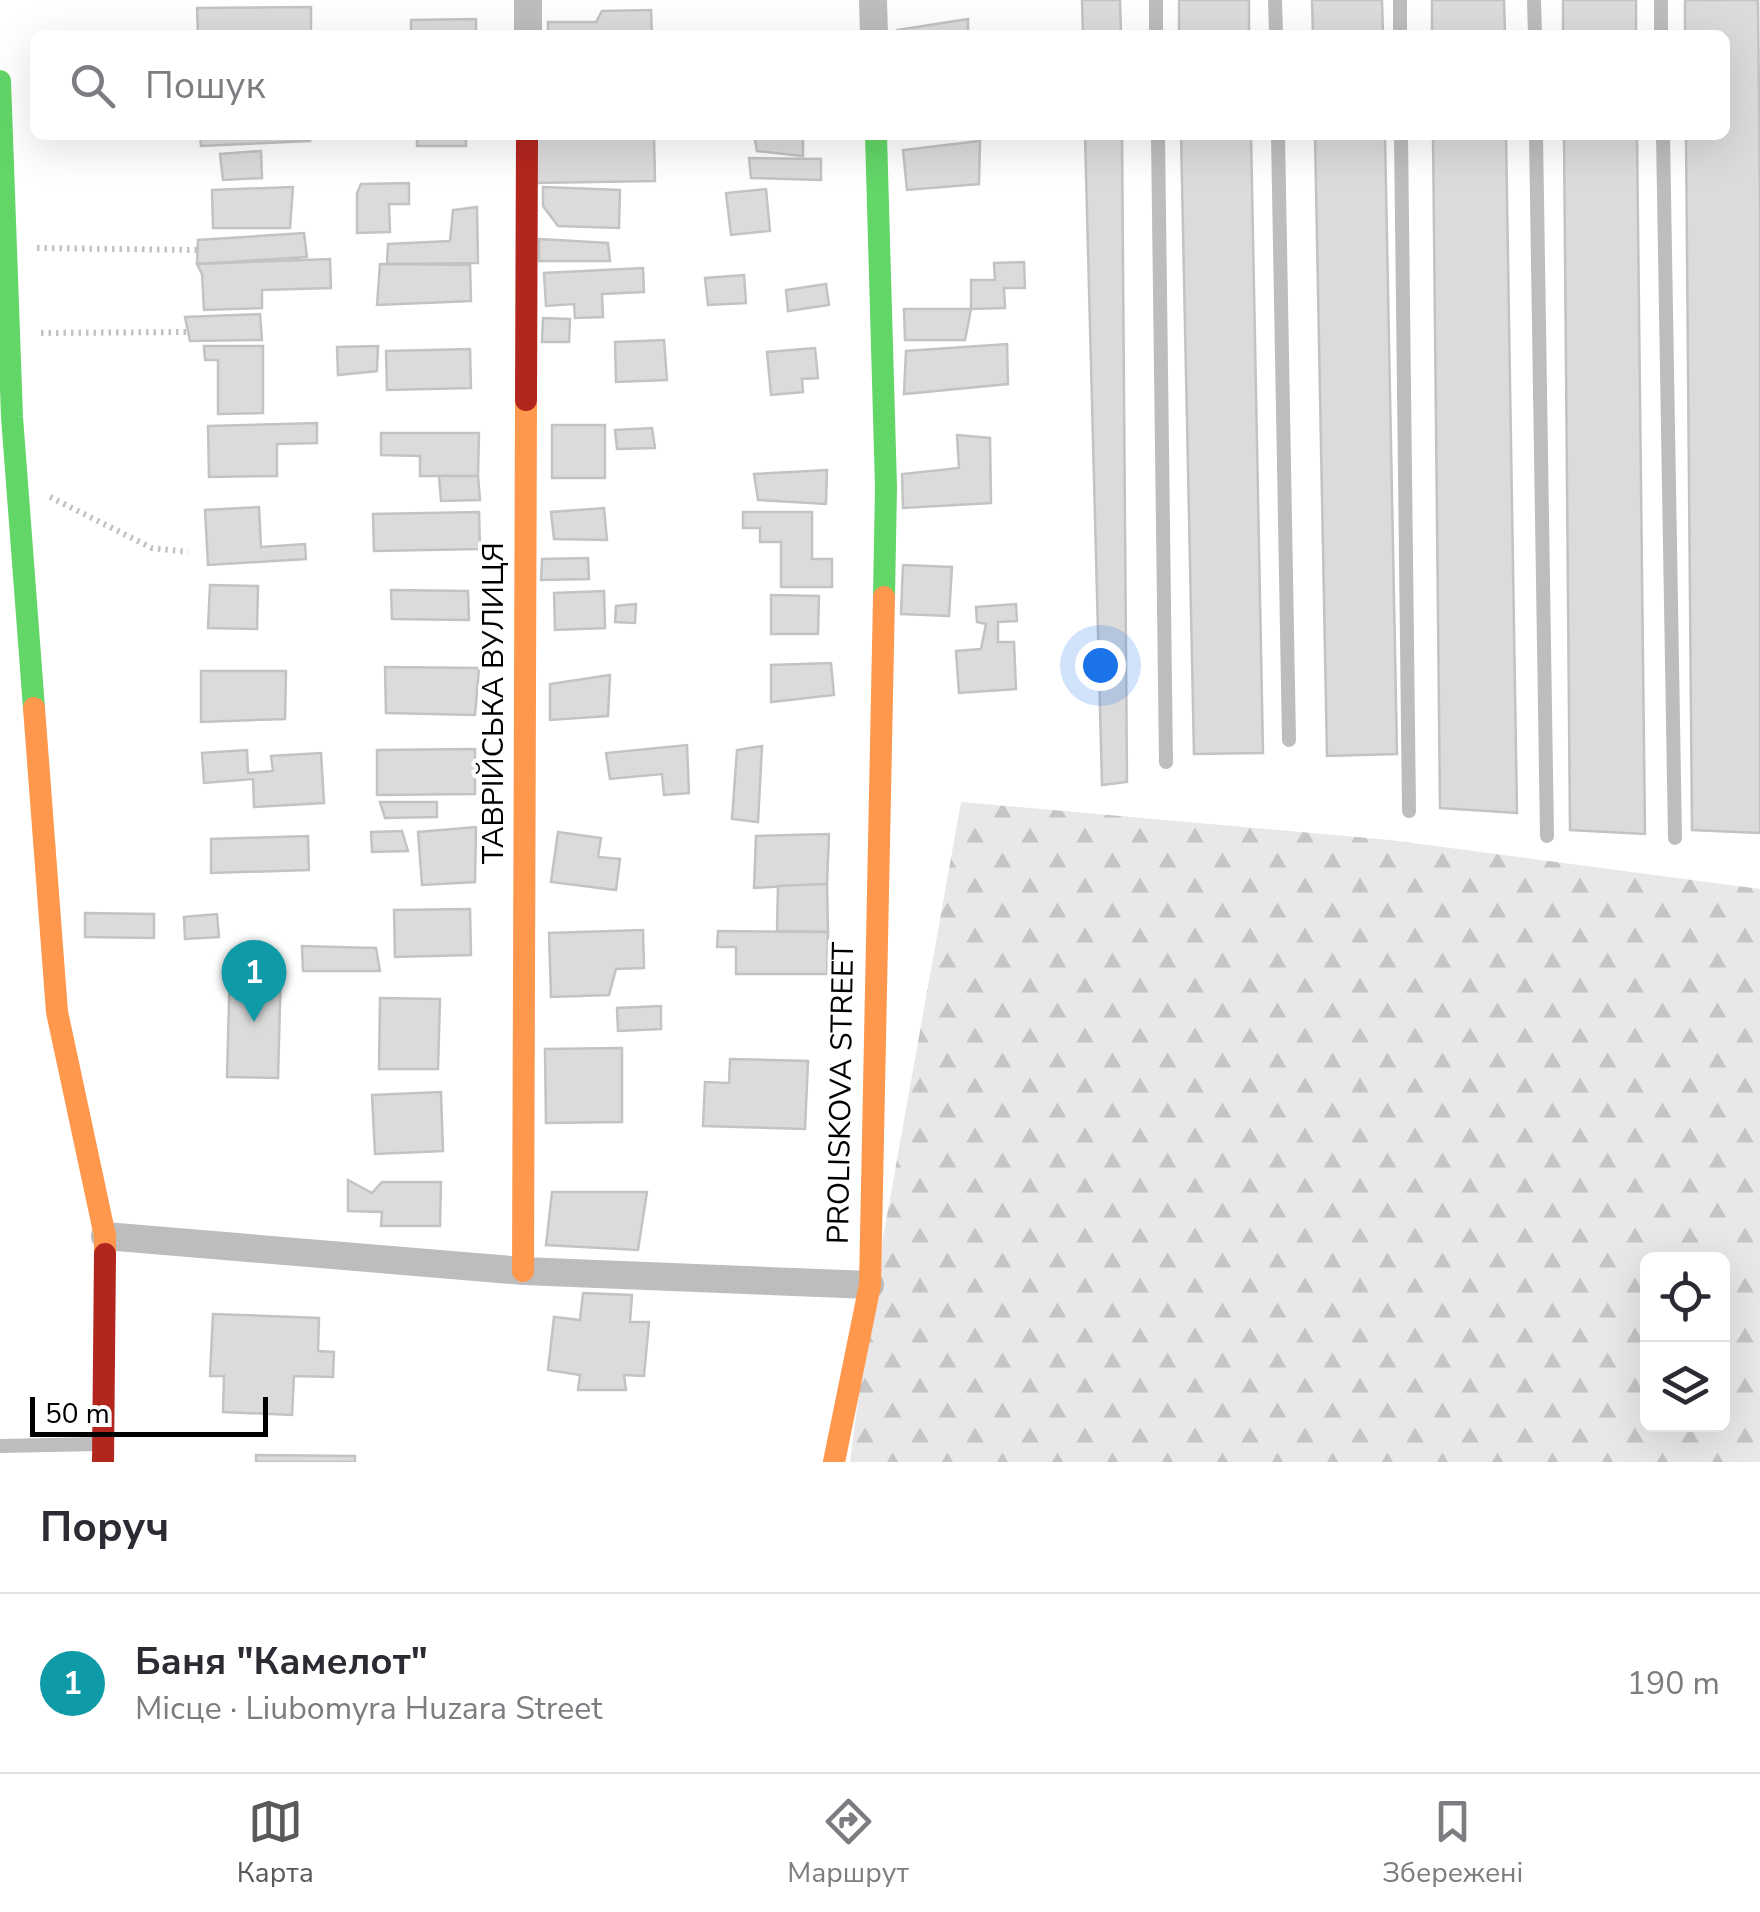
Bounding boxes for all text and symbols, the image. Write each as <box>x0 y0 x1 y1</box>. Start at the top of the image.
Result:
search box <box>30 30 1730 140</box>
icon: search <box>65 58 120 113</box>
text: Пошук <box>145 60 266 111</box>
street label: ТАВРІЙСЬКА ВУЛИЦЯ <box>473 542 514 864</box>
your location <box>1075 640 1126 691</box>
pin: 1 <box>222 940 286 1022</box>
street label: PROLISKOVA STREET <box>818 942 864 1244</box>
map controls <box>1640 1252 1730 1432</box>
button: locate <box>1640 1252 1730 1342</box>
button: layers <box>1640 1342 1730 1432</box>
scale bar <box>30 1392 268 1436</box>
text: 50 m <box>45 1395 110 1433</box>
text: Поруч <box>40 1499 169 1556</box>
text: Баня "Камелот" <box>135 1636 428 1687</box>
text: 1 <box>63 1662 82 1705</box>
text: 190 m <box>1627 1662 1720 1705</box>
text: Місце · Liubomyra Huzara Street <box>135 1687 603 1730</box>
tab: Карта <box>237 1794 314 1892</box>
tab: Маршрут <box>787 1794 909 1892</box>
tab: Збережені <box>1382 1794 1523 1892</box>

